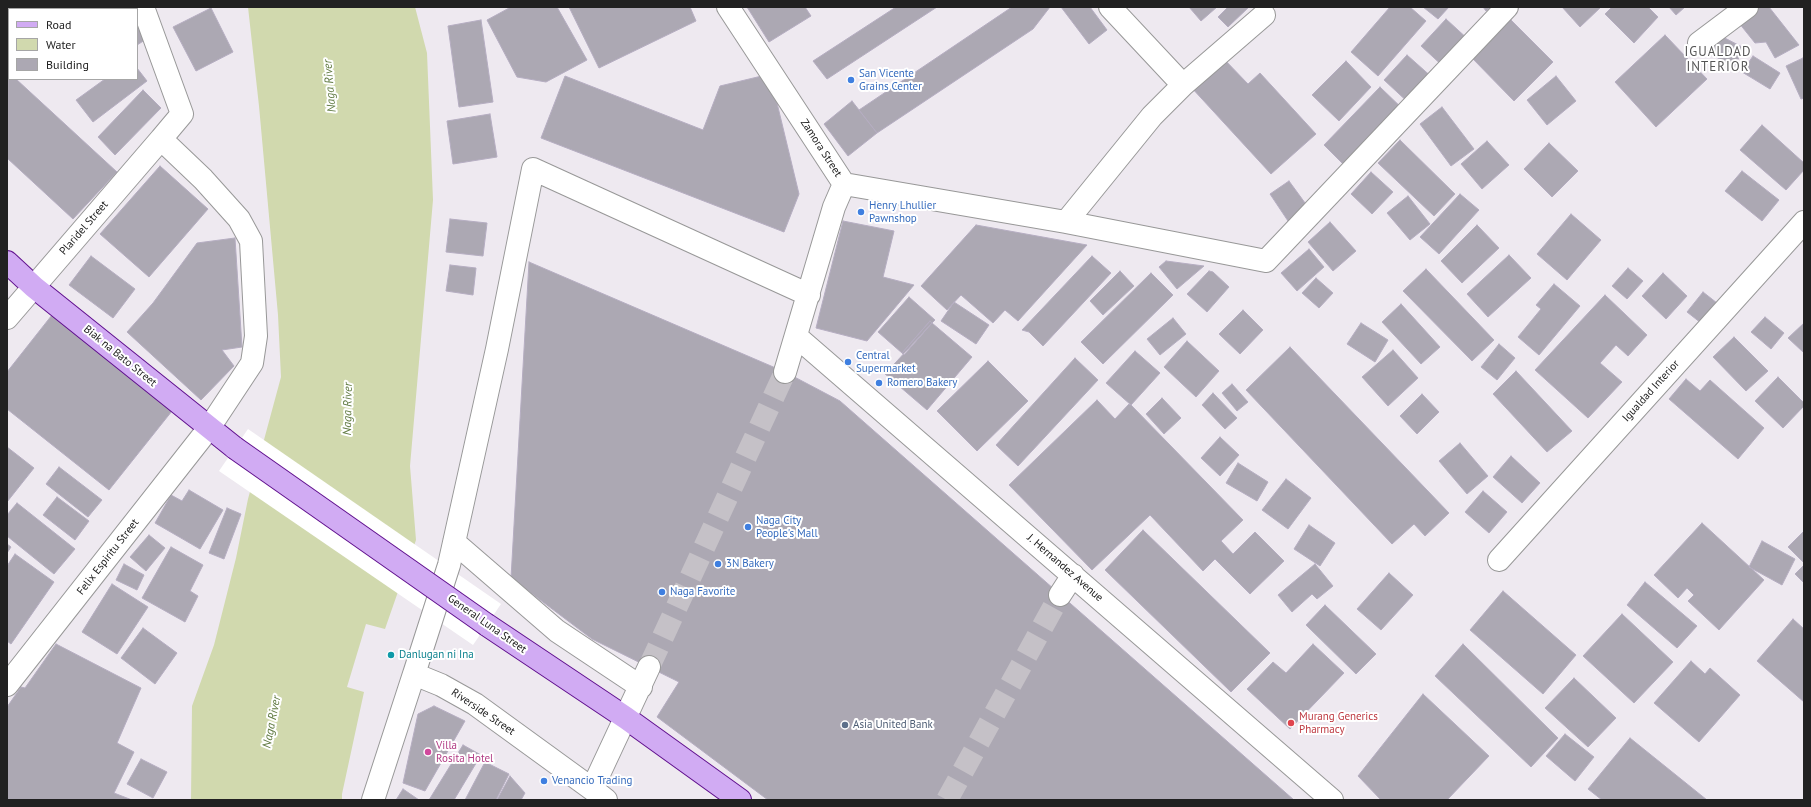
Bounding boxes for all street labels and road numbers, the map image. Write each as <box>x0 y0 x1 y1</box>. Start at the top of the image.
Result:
street label: Zamora Street <box>797 117 845 179</box>
street label: Plaridel Street <box>57 198 111 258</box>
street label: Biak na Bato Street <box>81 323 159 389</box>
street label: Igualdad Interior <box>1620 357 1682 425</box>
street label: Felix Espiritu Street <box>74 516 142 598</box>
street label: J. Hernandez Avenue <box>1024 531 1106 605</box>
street label: General Luna Street <box>445 592 529 656</box>
street label: Riverside Street <box>449 686 517 738</box>

